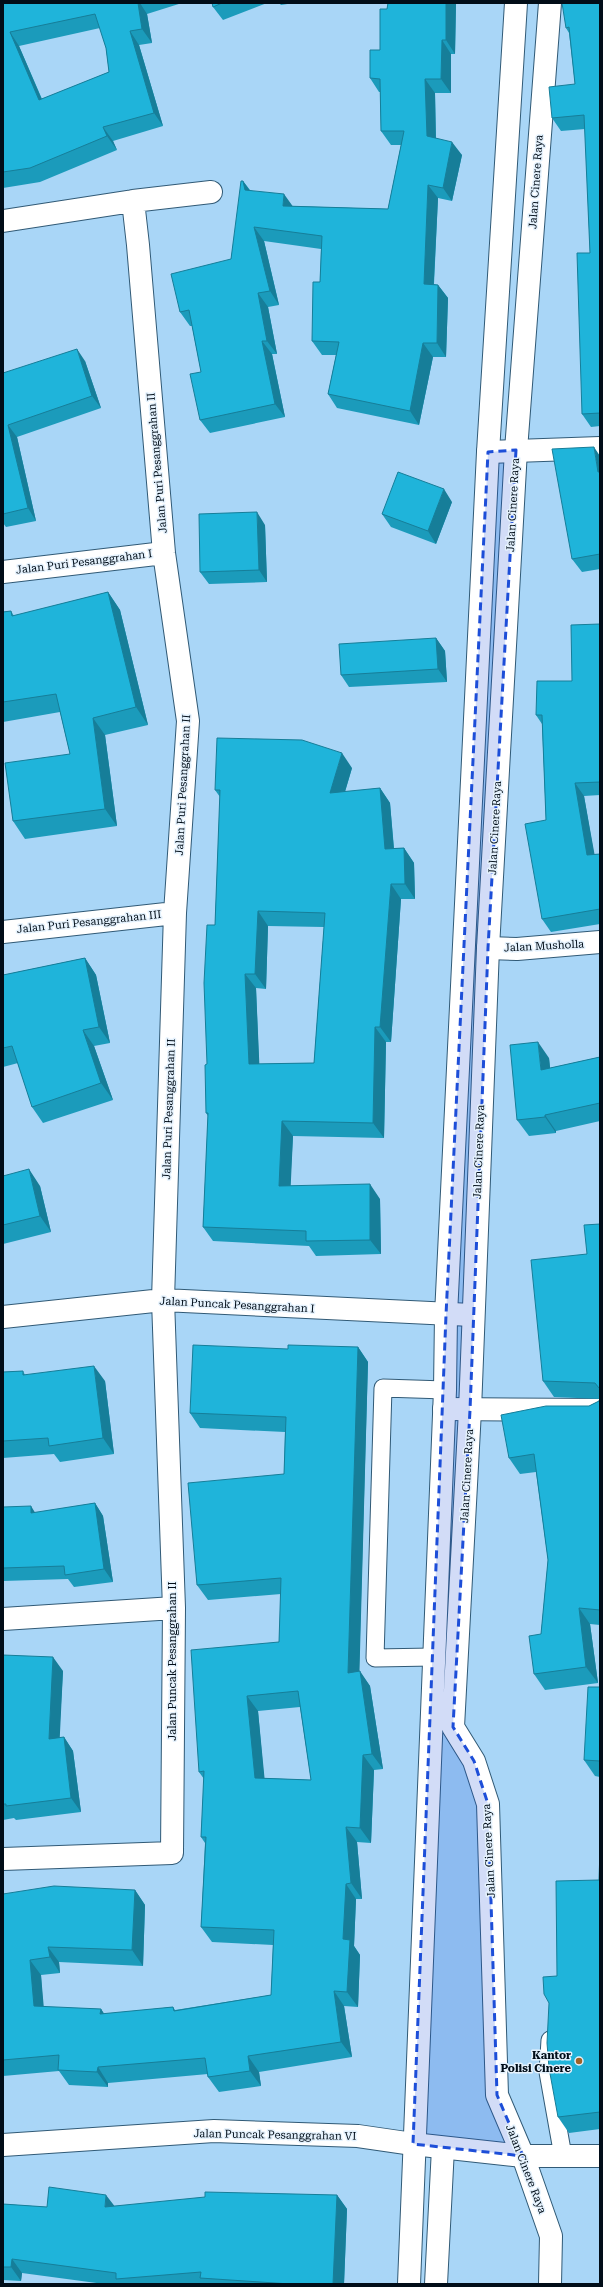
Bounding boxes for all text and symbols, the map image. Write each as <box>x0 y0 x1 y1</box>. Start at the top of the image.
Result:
street label: Jalan Cinere Raya <box>526 134 546 230</box>
street label: Jalan Puri Pesanggrahan II <box>144 392 170 534</box>
street label: Jalan Cinere Raya <box>504 457 522 553</box>
street label: Jalan Puri Pesanggrahan I <box>15 547 153 577</box>
street label: Jalan Puri Pesanggrahan II <box>173 714 193 856</box>
street label: Jalan Cinere Raya <box>486 780 504 876</box>
street label: Jalan Puri Pesanggrahan III <box>16 908 162 936</box>
street label: Jalan Musholla <box>504 937 584 955</box>
street label: Jalan Puri Pesanggrahan II <box>160 1038 178 1180</box>
street label: Jalan Cinere Raya <box>471 1105 487 1199</box>
street label: Jalan Puncak Pesanggrahan I <box>159 1294 315 1316</box>
street label: Jalan Cinere Raya <box>458 1428 476 1524</box>
street label: Jalan Puncak Pesanggrahan II <box>166 1581 179 1741</box>
street label: Jalan Cinere Raya <box>480 1803 498 1899</box>
place label: Kantor Polisi Cinere <box>501 2049 572 2075</box>
marker: Kantor Polisi Cinere <box>574 2056 584 2066</box>
street label: Jalan Cinere Raya <box>503 2123 549 2215</box>
street label: Jalan Puncak Pesanggrahan VI <box>193 2127 357 2143</box>

